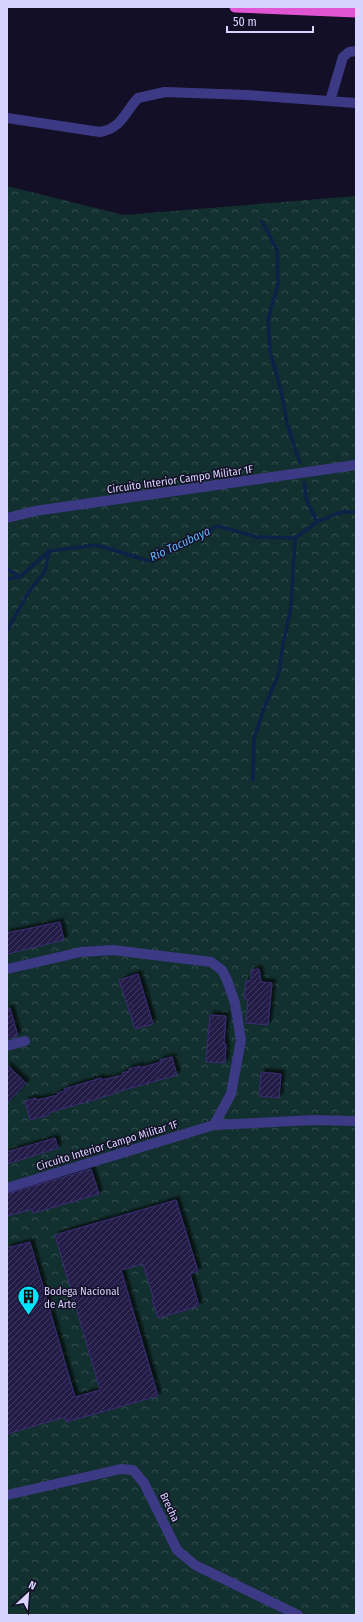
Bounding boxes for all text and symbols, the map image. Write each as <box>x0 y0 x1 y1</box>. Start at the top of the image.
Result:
scale bar <box>227 8 313 34</box>
text: 50 m <box>233 15 257 29</box>
street label: Circuito Interior Campo Militar 1F <box>106 463 254 496</box>
water label: Río Tacubaya <box>148 524 212 564</box>
street label: Circuito Interior Campo Militar 1F <box>35 1118 180 1173</box>
building icon: Bodega Nacional de Arte <box>16 1284 42 1317</box>
place label: Bodega Nacional de Arte <box>44 1285 119 1311</box>
street label: Brecha <box>157 1490 182 1524</box>
north arrow <box>8 1574 48 1614</box>
text: N <box>26 1578 38 1593</box>

